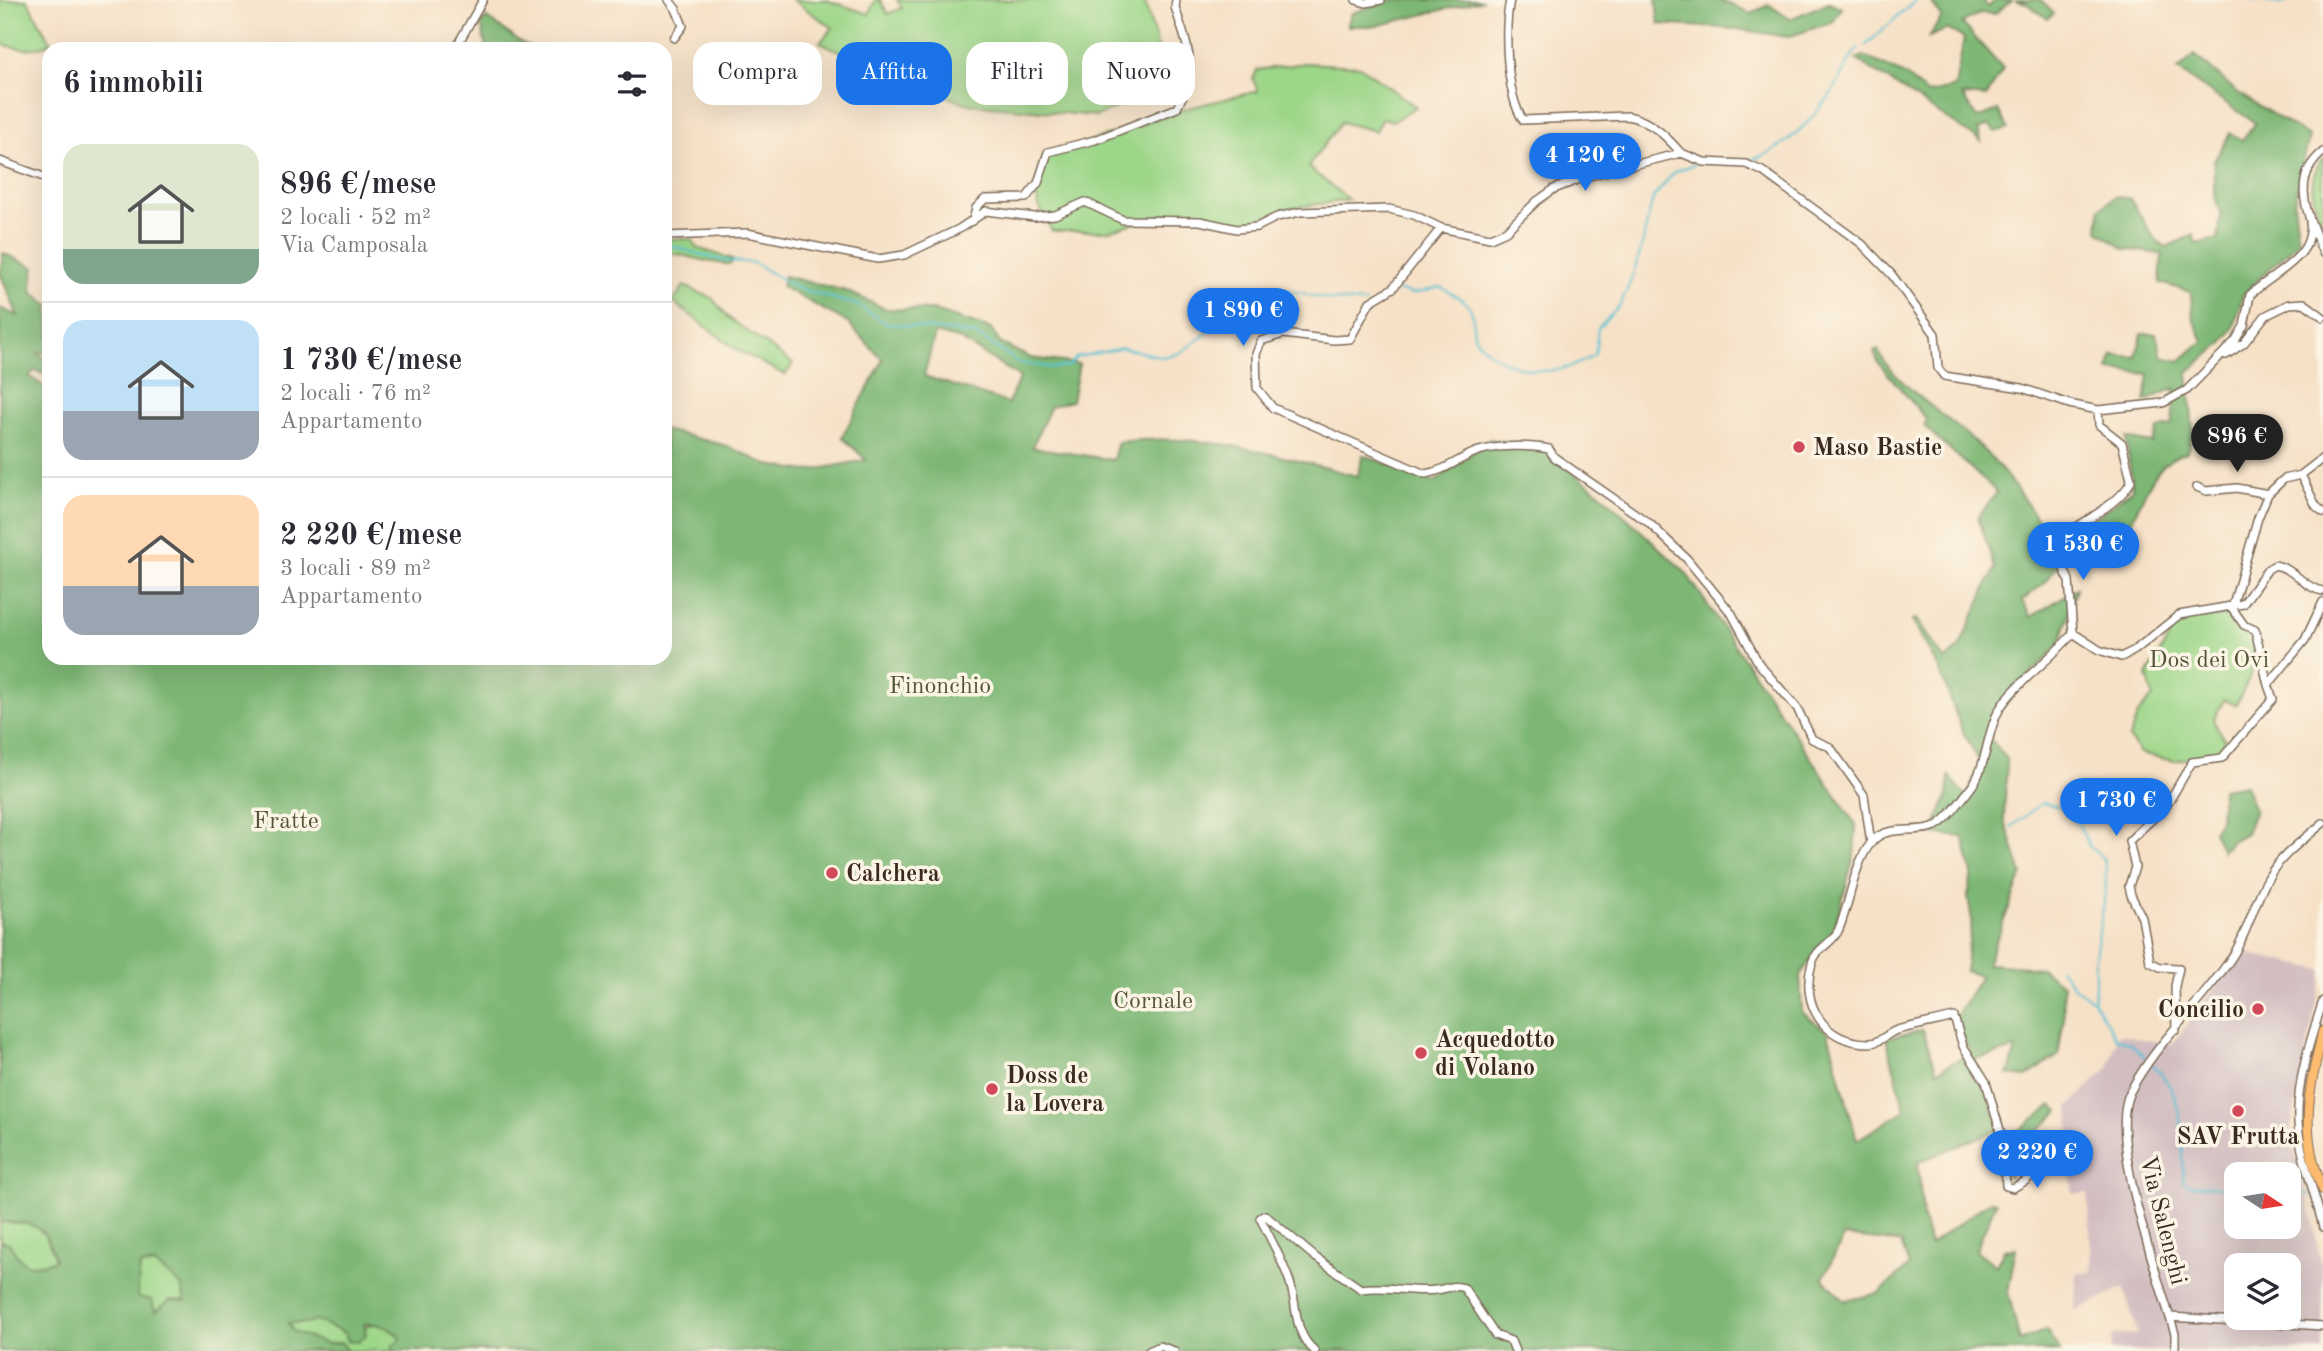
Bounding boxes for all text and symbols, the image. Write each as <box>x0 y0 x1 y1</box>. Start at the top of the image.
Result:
chip: Compra <box>693 42 822 105</box>
chip: Affitta <box>836 42 952 105</box>
chip: Filtri <box>966 42 1068 105</box>
chip: Nuovo <box>1082 42 1195 105</box>
icon: filters <box>613 65 651 103</box>
text: 6 immobili <box>63 69 204 99</box>
pin: 4 120 € <box>1520 134 1650 193</box>
text: 4 120 € <box>1545 144 1625 167</box>
text: 896 €/mese <box>280 170 437 200</box>
icon: home <box>119 172 203 256</box>
text: 2 locali · 52 m² <box>280 206 431 229</box>
text: Via Camposala <box>280 234 428 257</box>
pin: 1 890 € <box>1178 288 1308 348</box>
text: 1 890 € <box>1203 299 1283 322</box>
text: 1 730 €/mese <box>280 346 463 376</box>
icon: home <box>119 348 203 432</box>
text: 2 locali · 76 m² <box>280 382 431 405</box>
text: Appartamento <box>280 410 422 433</box>
pin: 896 € <box>2188 414 2286 474</box>
text: 896 € <box>2207 425 2267 448</box>
place label: Maso Bastie <box>1813 437 1942 461</box>
marker: Maso Bastie <box>1791 439 1807 455</box>
text: 2 220 €/mese <box>280 521 463 551</box>
pin: 1 530 € <box>2018 522 2148 582</box>
icon: home <box>119 523 203 607</box>
text: 1 530 € <box>2043 533 2123 556</box>
text: 3 locali · 89 m² <box>280 557 431 580</box>
text: Appartamento <box>280 585 422 608</box>
park label: Dos dei Ovi <box>2149 649 2269 673</box>
park label: Finonchio <box>889 675 991 699</box>
pin: 1 730 € <box>2051 778 2181 838</box>
text: 1 730 € <box>2076 789 2156 812</box>
park label: Fratte <box>253 810 319 834</box>
place label: Calchera <box>846 863 940 887</box>
marker: Calchera <box>824 865 840 881</box>
park label: Cornale <box>1113 990 1193 1014</box>
place label: Concilio <box>2158 999 2244 1023</box>
marker: Concilio <box>2250 1001 2266 1017</box>
place label: Acquedotto di Volano <box>1435 1029 1555 1081</box>
marker: Acquedotto di Volano <box>1413 1045 1429 1061</box>
place label: Doss de la Lovera <box>1006 1065 1104 1117</box>
marker: Doss de la Lovera <box>984 1081 1000 1097</box>
marker: SAV Frutta <box>2230 1103 2246 1119</box>
place label: SAV Frutta <box>2177 1126 2299 1150</box>
pin: 2 220 € <box>1972 1130 2102 1190</box>
text: 2 220 € <box>1997 1141 2077 1164</box>
street label: Via Salenghi <box>2134 1153 2190 1288</box>
north arrow <box>2224 1162 2301 1239</box>
map controls <box>2224 1162 2301 1330</box>
button: layers <box>2224 1253 2301 1330</box>

